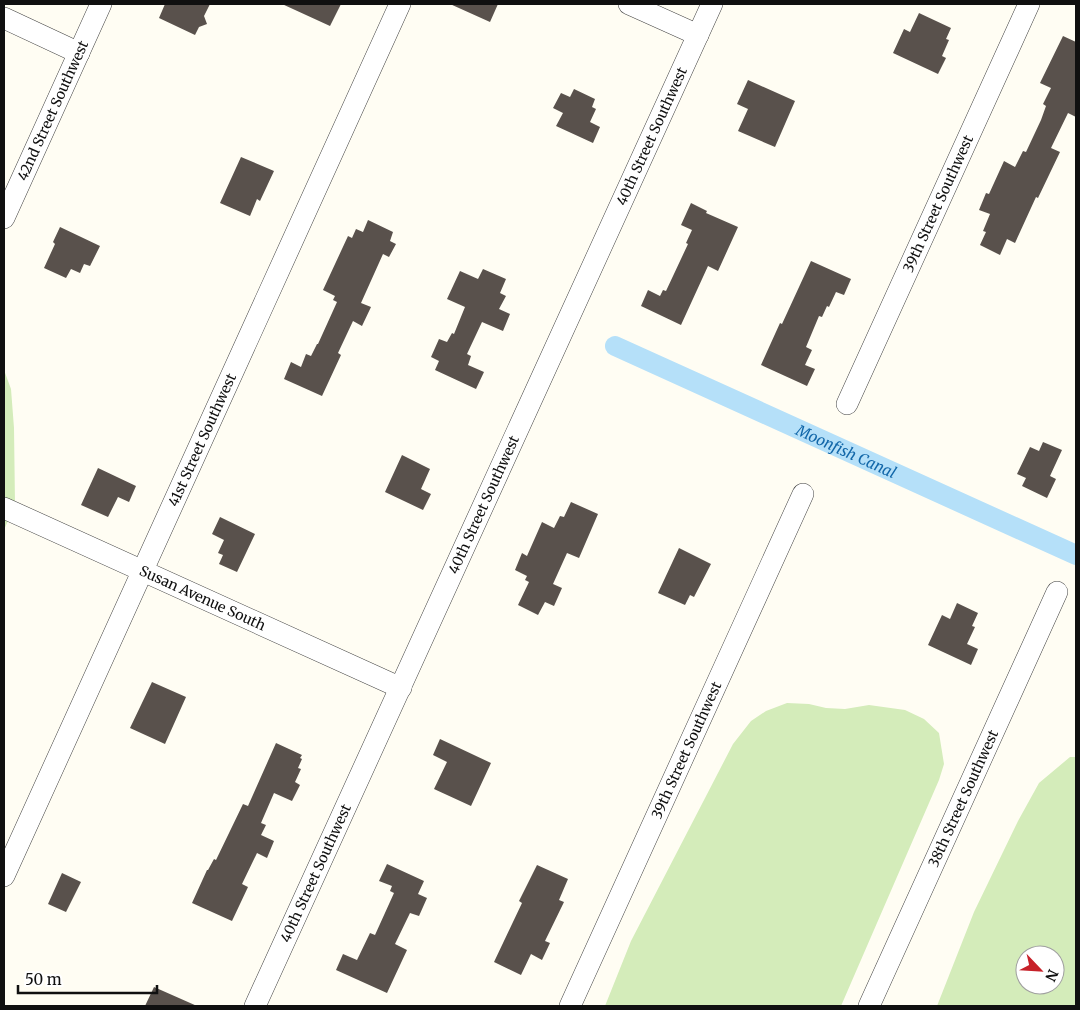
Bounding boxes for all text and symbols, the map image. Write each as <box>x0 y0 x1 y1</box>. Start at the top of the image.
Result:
street label: 42nd Street Southwest <box>13 37 92 183</box>
street label: 40th Street Southwest <box>612 64 691 208</box>
street label: 39th Street Southwest <box>899 132 977 275</box>
street label: 41st Street Southwest <box>164 370 240 509</box>
water label: Moonfish Canal <box>792 420 899 482</box>
street label: 40th Street Southwest <box>444 432 523 577</box>
street label: Susan Avenue South <box>137 562 268 634</box>
street label: 39th Street Southwest <box>647 678 726 822</box>
street label: 38th Street Southwest <box>924 726 1002 870</box>
street label: 40th Street Southwest <box>276 801 355 945</box>
north arrow <box>1015 945 1065 995</box>
scale bar <box>18 962 156 994</box>
text: N <box>1041 967 1062 984</box>
text: 50 m <box>25 970 62 989</box>

